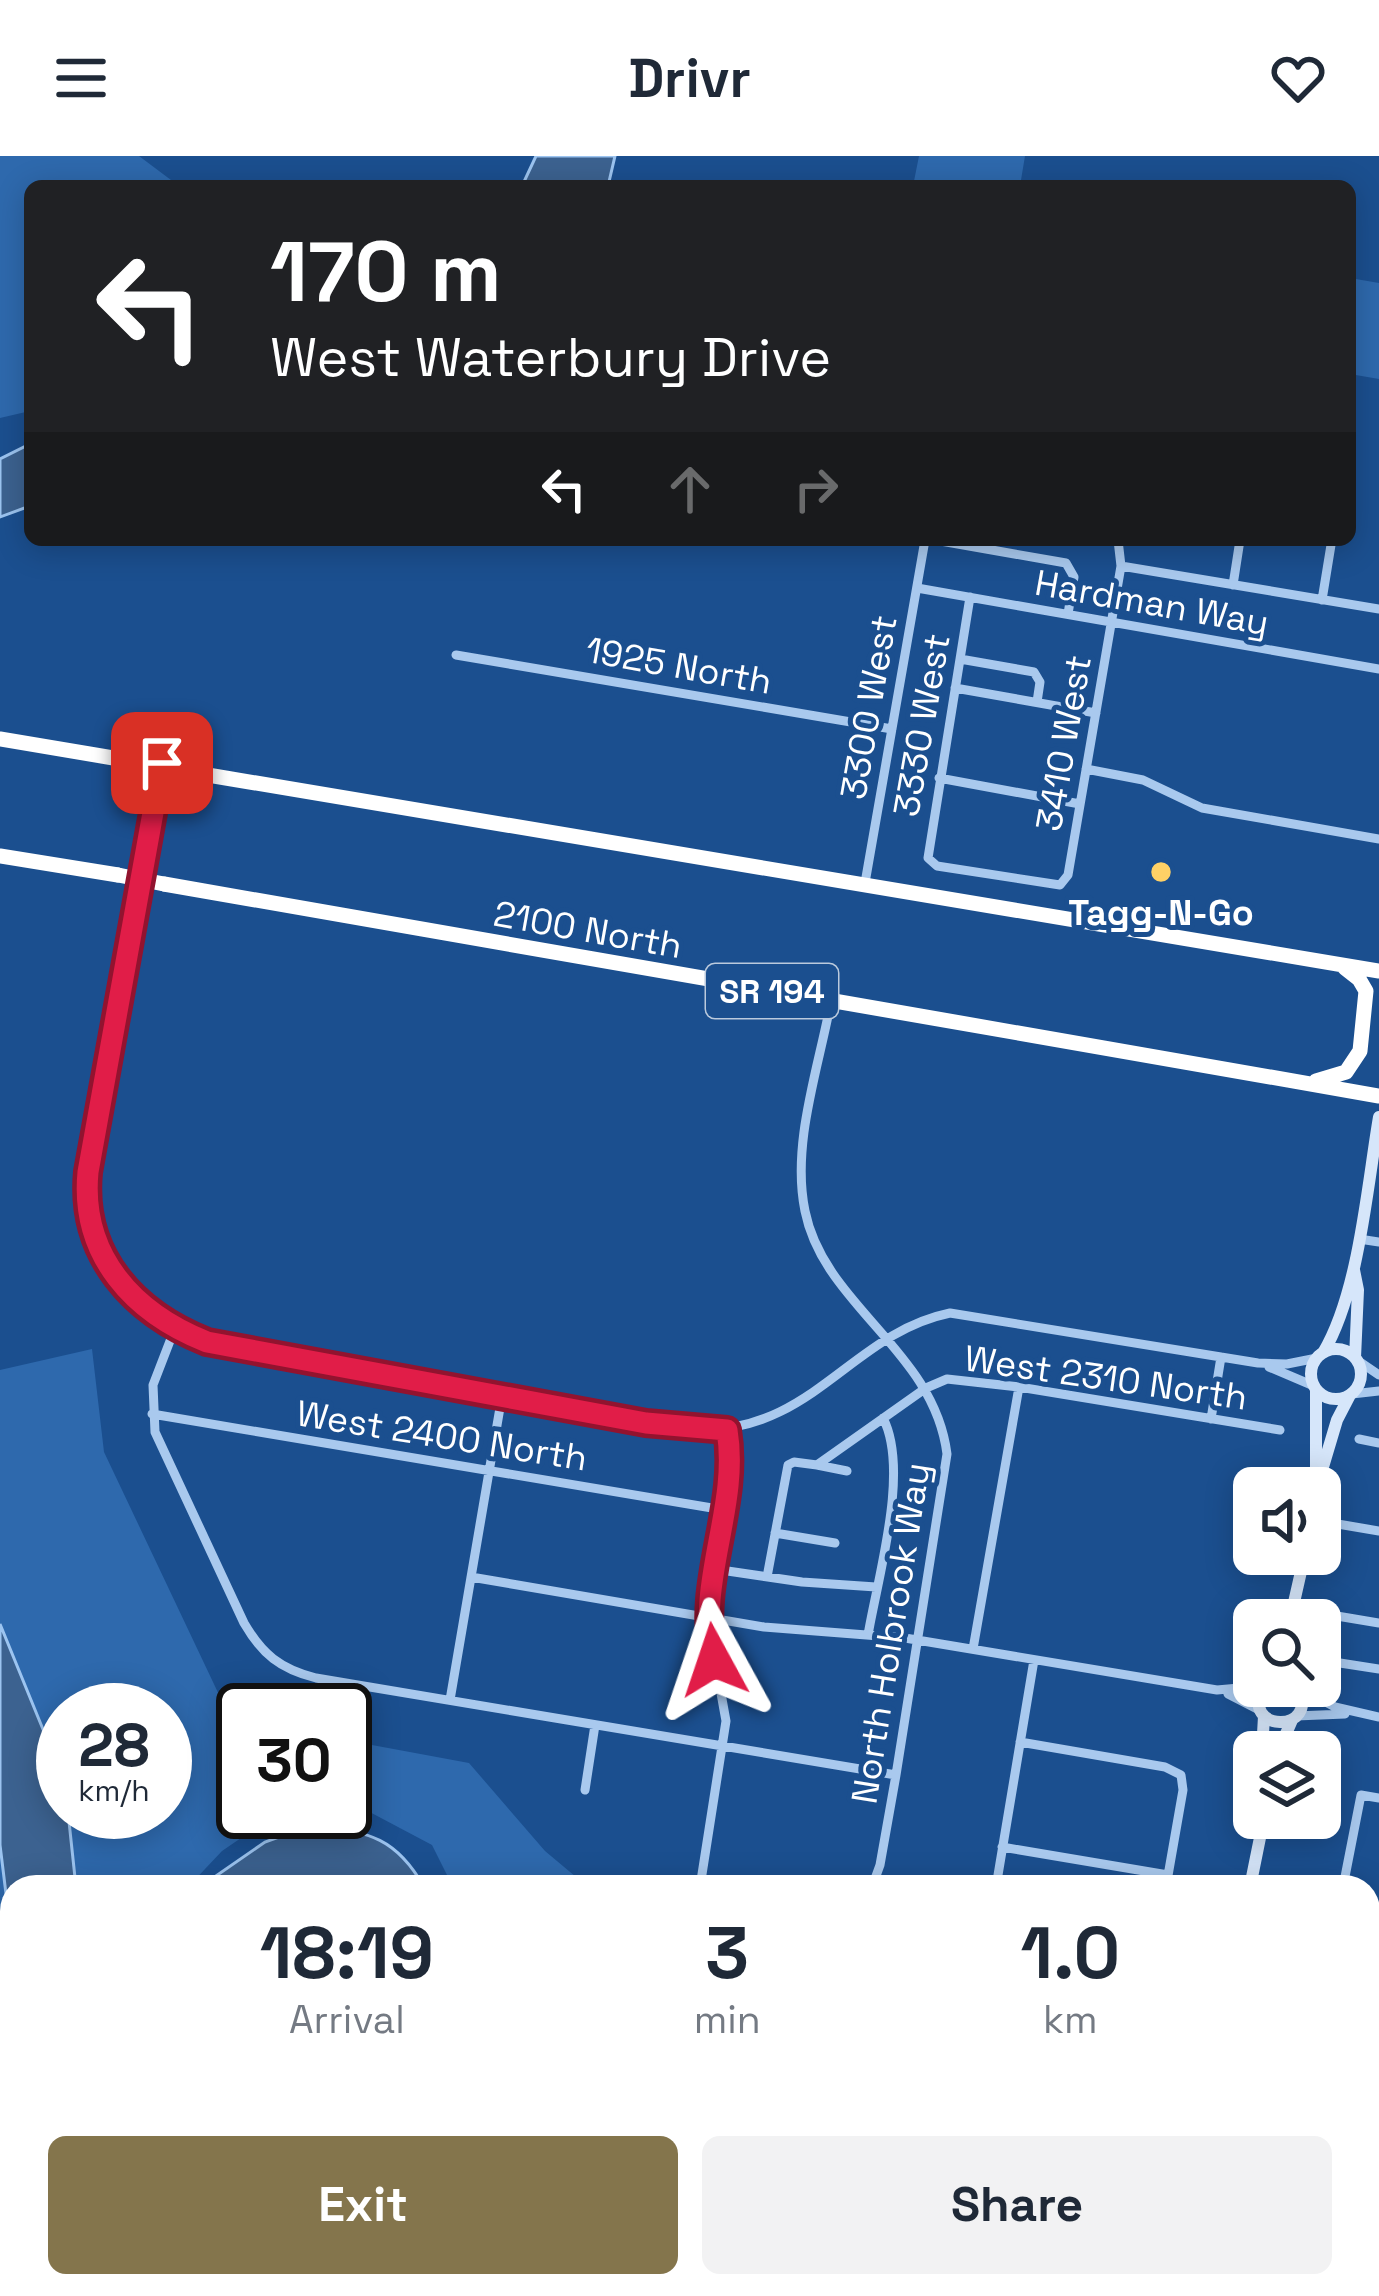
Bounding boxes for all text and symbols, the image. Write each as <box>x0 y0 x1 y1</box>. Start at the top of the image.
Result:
text: Drivr <box>628 44 751 113</box>
icon: menu <box>48 45 114 111</box>
icon: heart <box>1265 45 1331 111</box>
text: 170 m <box>270 218 502 326</box>
icon: left <box>72 228 228 384</box>
text: West Waterbury Drive <box>270 323 831 392</box>
icon: left <box>531 456 597 522</box>
icon: ahead <box>657 456 723 522</box>
icon: right <box>783 456 849 522</box>
street label: Hardman Way <box>1031 560 1272 646</box>
street label: 3300 West <box>830 612 908 803</box>
street label: 1925 North <box>582 627 775 705</box>
street label: 3330 West <box>883 630 961 820</box>
street label: 3410 West <box>1026 652 1102 835</box>
pin <box>111 712 213 814</box>
icon: arrive <box>129 730 195 796</box>
marker: Tagg-N-Go <box>1148 859 1174 885</box>
place label: Tagg-N-Go <box>1068 890 1254 936</box>
street label: 2100 North <box>490 891 686 969</box>
road number: SR 194 <box>706 964 838 1018</box>
street label: West 2310 North <box>961 1335 1250 1421</box>
street label: West 2400 North <box>293 1390 590 1482</box>
street label: North Holbrook Way <box>841 1459 941 1807</box>
map controls <box>1233 1467 1341 1839</box>
button: sound <box>1233 1467 1341 1575</box>
position arrow <box>651 1597 777 1723</box>
button: search <box>1233 1599 1341 1707</box>
speed limit sign: 30 <box>216 1683 372 1839</box>
text: 28 <box>78 1707 150 1784</box>
button: layers <box>1233 1731 1341 1839</box>
text: km/h <box>78 1771 150 1810</box>
text: 18:19 <box>260 1907 434 1999</box>
text: 3 <box>705 1907 749 1999</box>
text: 1.0 <box>1020 1907 1120 1999</box>
text: Arrival <box>289 1995 405 2044</box>
text: min <box>694 1995 761 2044</box>
text: km <box>1043 1995 1098 2044</box>
button: Exit <box>48 2136 678 2274</box>
button: Share <box>702 2136 1332 2274</box>

